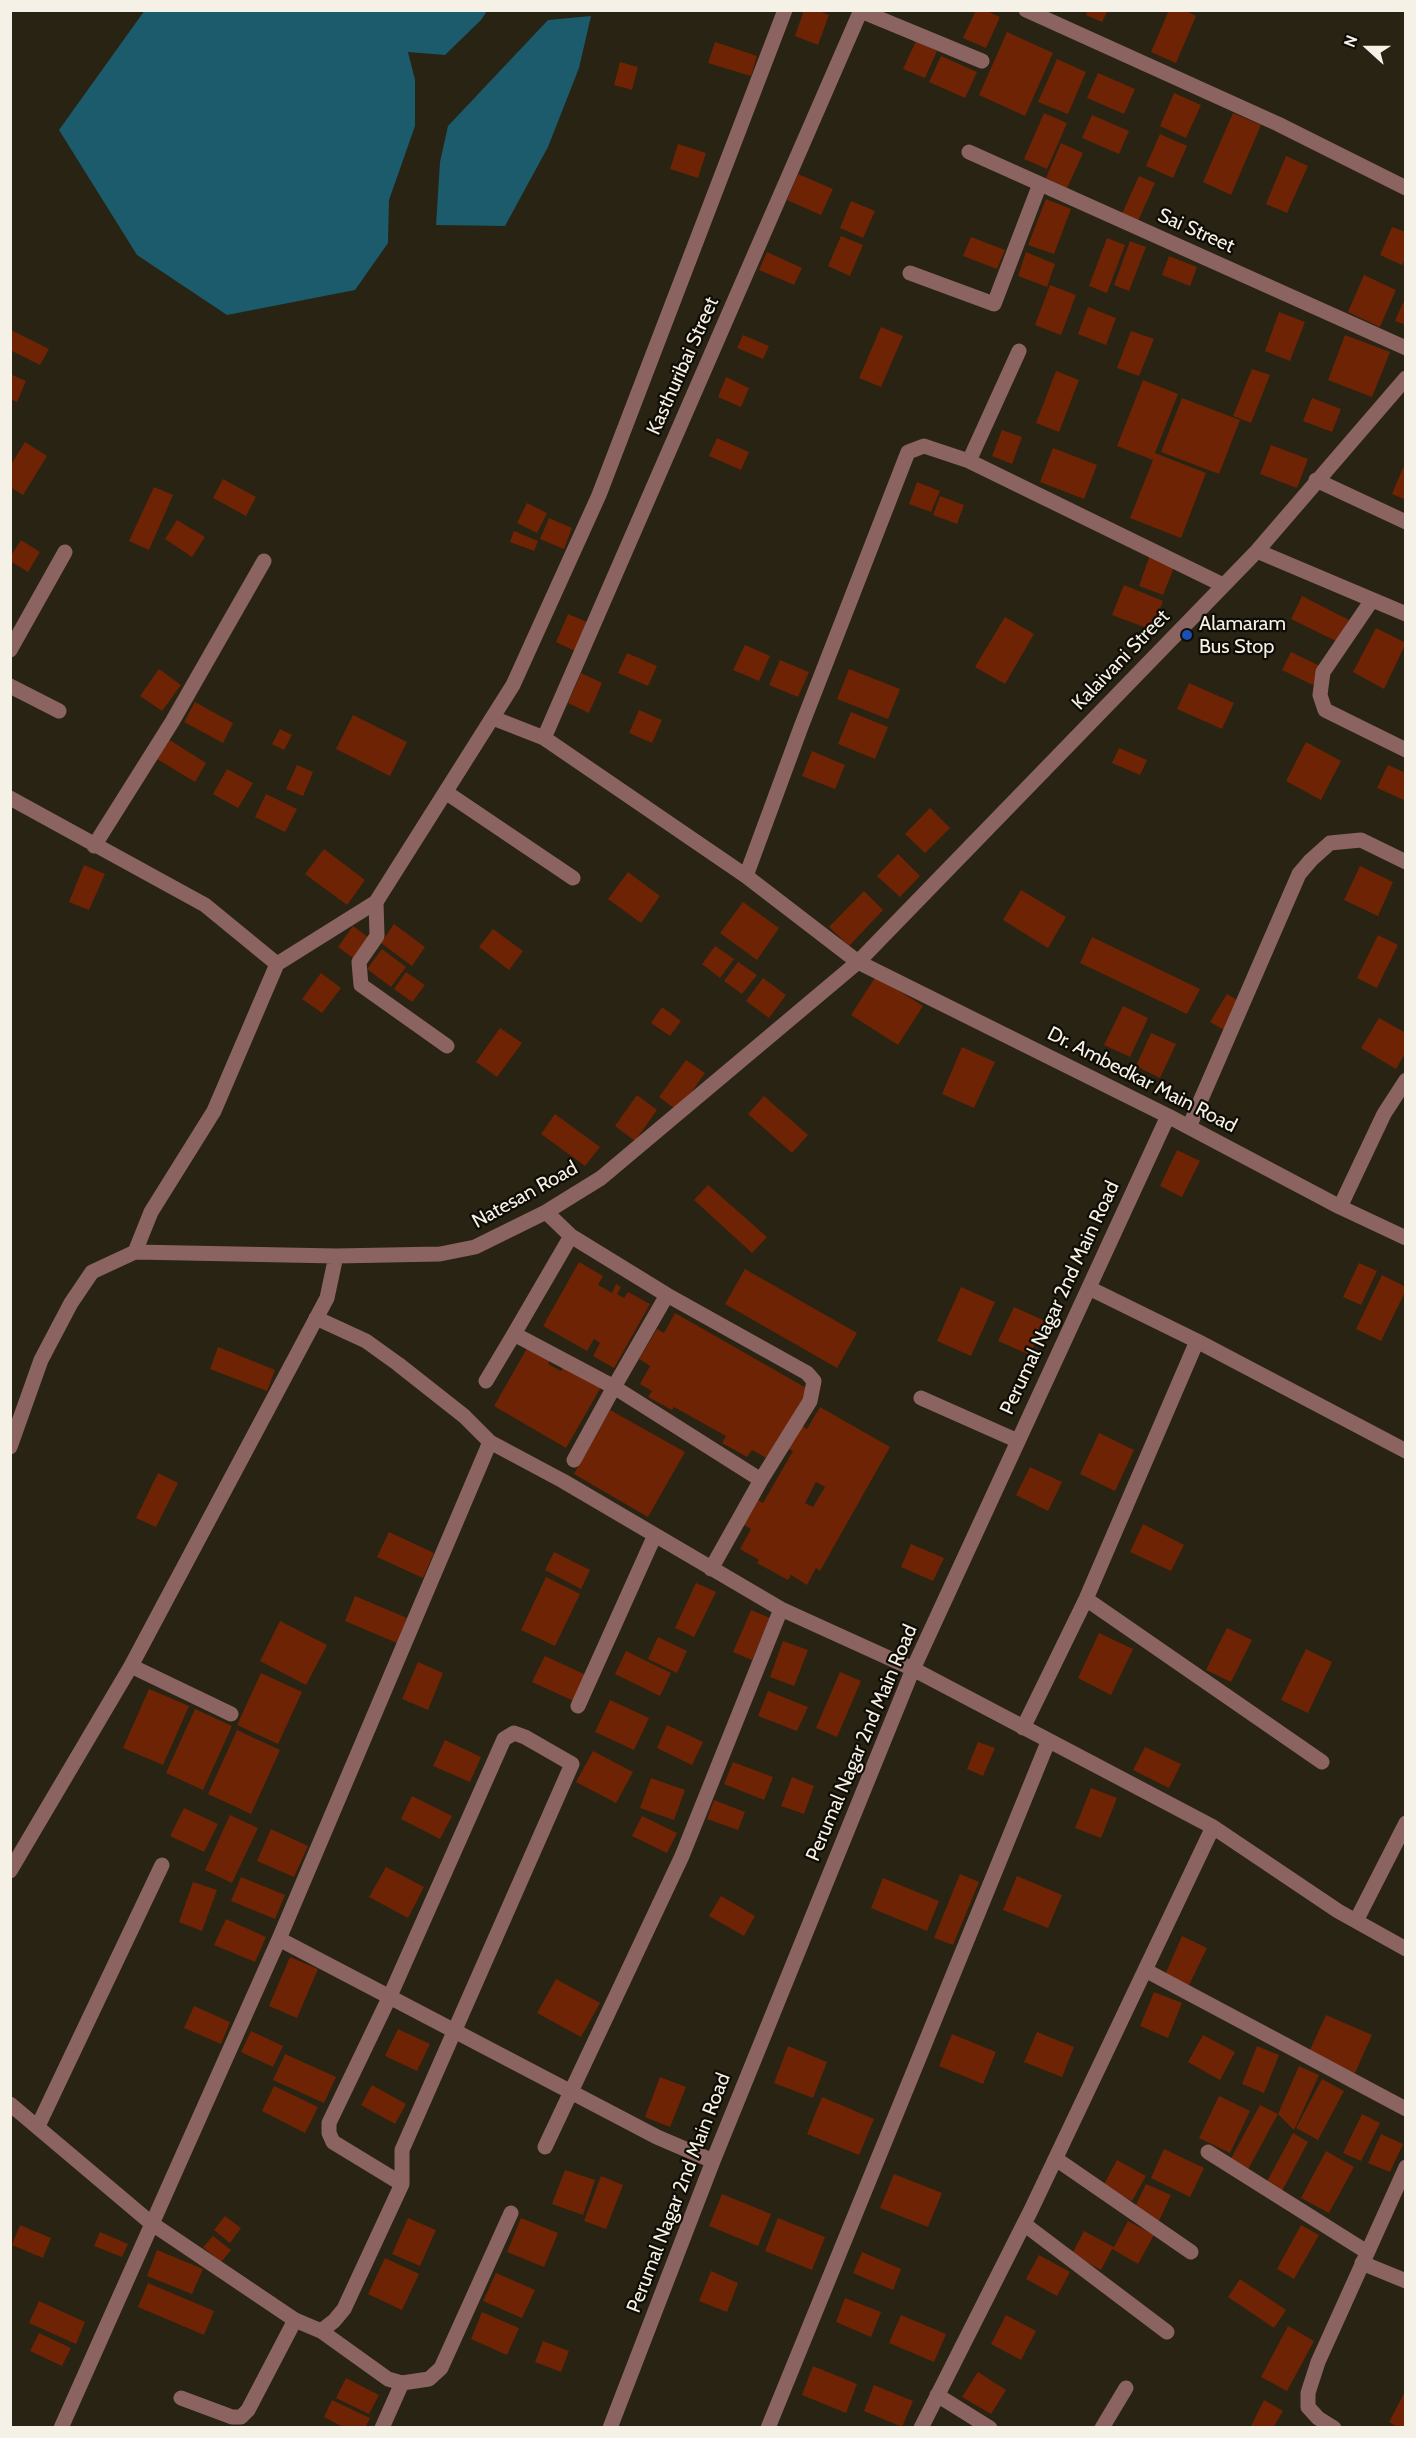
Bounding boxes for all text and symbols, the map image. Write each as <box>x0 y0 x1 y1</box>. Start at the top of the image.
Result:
north arrow <box>1338 18 1398 78</box>
text: N <box>1340 33 1362 50</box>
street label: Sai Street <box>1154 203 1238 259</box>
street label: Kasthuribai Street <box>642 293 724 439</box>
street label: Kalaivani Street <box>1067 605 1175 715</box>
place label: Alamaram Bus Stop <box>1199 612 1286 659</box>
marker: Alamaram Bus Stop <box>1180 628 1194 642</box>
street label: Dr. Ambedkar Main Road <box>1043 1022 1241 1138</box>
street label: Natesan Road <box>468 1156 582 1234</box>
street label: Perumal Nagar 2nd Main Road <box>995 1178 1125 1418</box>
street label: Perumal Nagar 2nd Main Road <box>801 1621 923 1865</box>
street label: Perumal Nagar 2nd Main Road <box>622 2070 736 2316</box>

